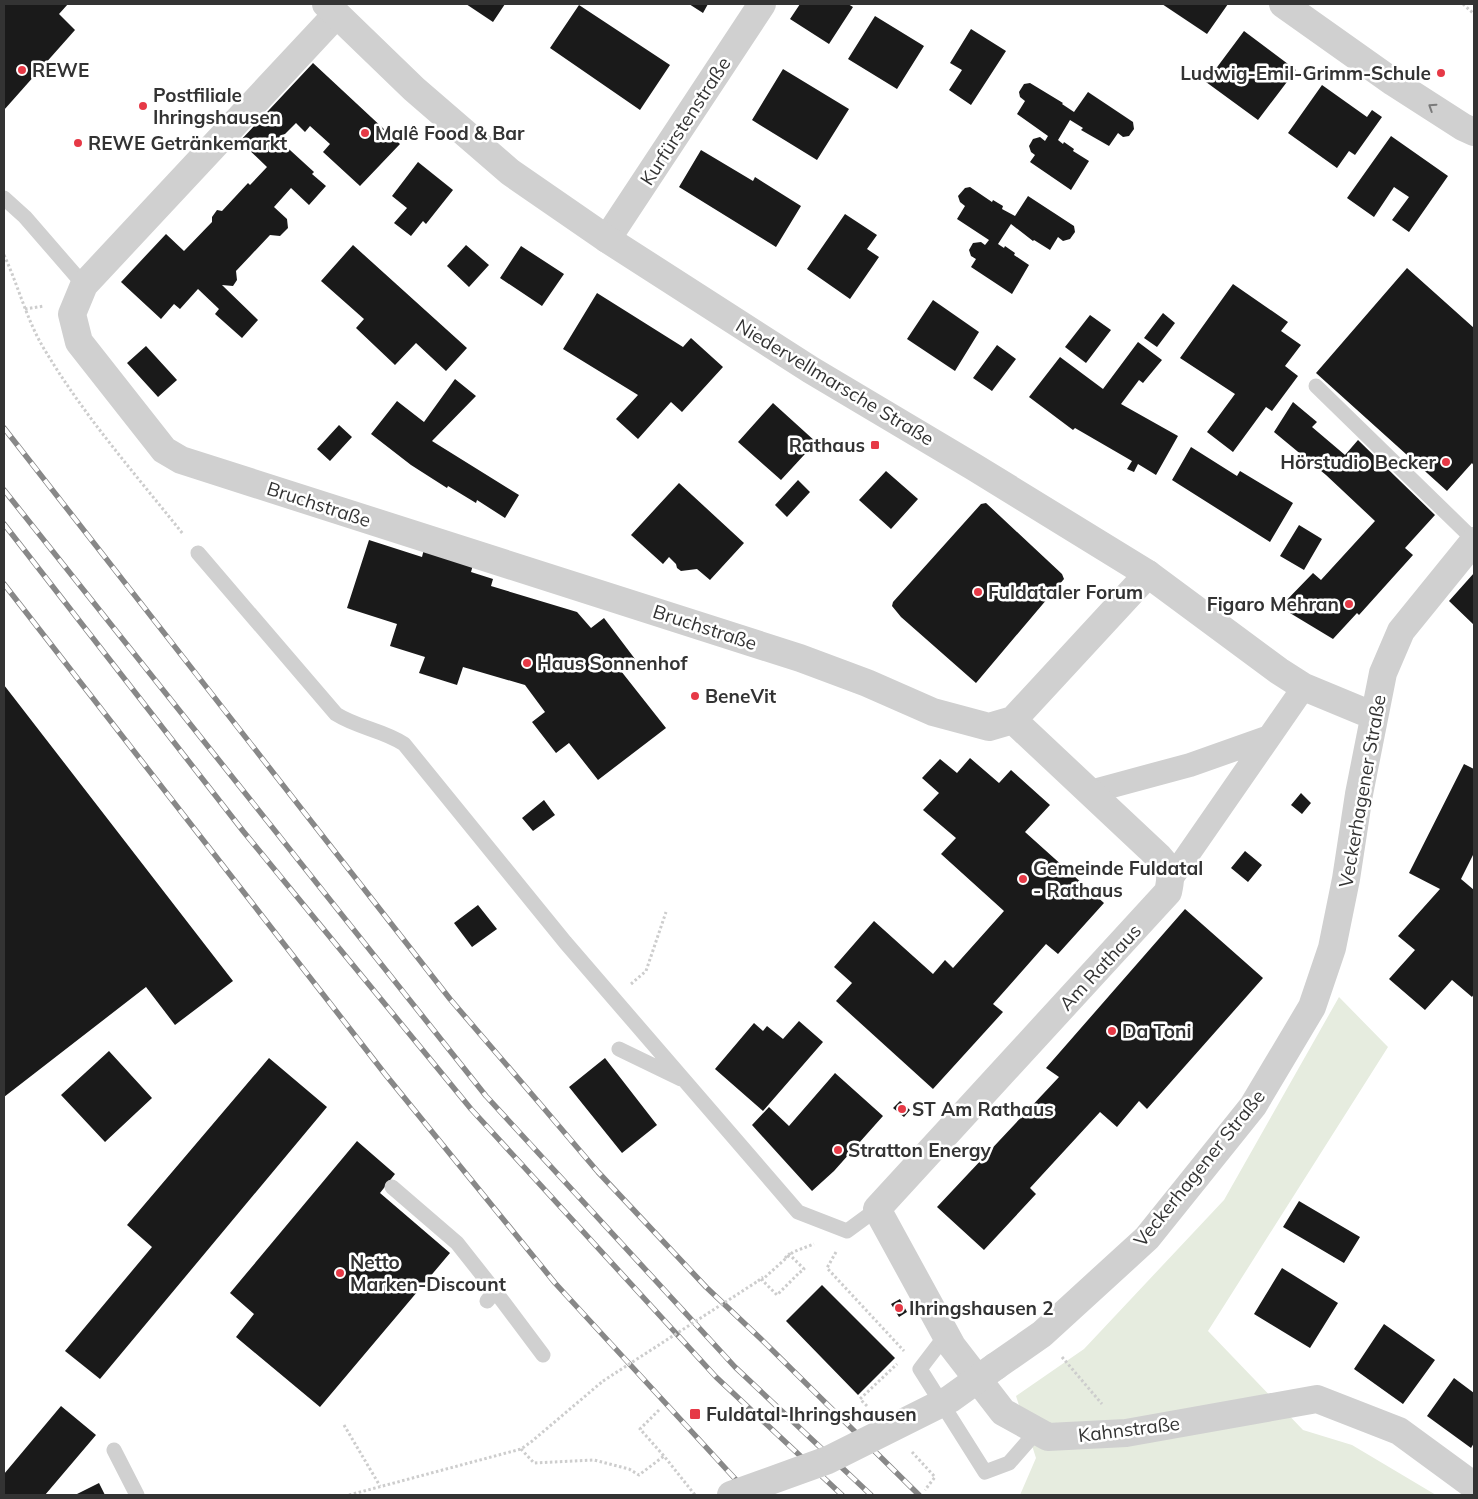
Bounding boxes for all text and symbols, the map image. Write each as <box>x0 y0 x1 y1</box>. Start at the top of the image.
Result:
street label: Kurfürstenstraße <box>635 52 735 190</box>
place label: REWE <box>32 58 89 82</box>
place label: Ludwig-Emil-Grimm-Schule <box>1180 61 1431 85</box>
marker: REWE <box>16 64 28 76</box>
marker: Ludwig-Emil-Grimm-Schule <box>1435 67 1447 79</box>
place label: Postfiliale Ihringshausen <box>153 83 281 129</box>
marker: Postfiliale Ihringshausen <box>137 100 149 112</box>
one-way arrow <box>1429 104 1438 114</box>
place label: Malê Food & Bar <box>375 121 525 145</box>
marker: Malê Food & Bar <box>359 127 371 139</box>
place label: REWE Getränkemarkt <box>88 131 287 155</box>
marker: REWE Getränkemarkt <box>72 137 84 149</box>
street label: Niedervellmarsche Straße <box>732 313 938 451</box>
place label: Rathaus <box>789 433 865 457</box>
marker: Rathaus <box>869 439 881 451</box>
place label: Hörstudio Becker <box>1280 450 1437 474</box>
marker: Hörstudio Becker <box>1440 456 1452 468</box>
street label: Bruchstraße <box>264 476 374 532</box>
place label: Fuldataler Forum <box>988 580 1143 604</box>
marker: Fuldataler Forum <box>972 586 984 598</box>
place label: Figaro Mehran <box>1207 592 1339 616</box>
marker: Figaro Mehran <box>1343 598 1355 610</box>
street label: Bruchstraße <box>650 599 760 655</box>
place label: Haus Sonnenhof <box>537 651 688 675</box>
marker: Haus Sonnenhof <box>521 657 533 669</box>
place label: BeneVit <box>705 684 776 708</box>
marker: BeneVit <box>689 690 701 702</box>
street label: Veckerhagener Straße <box>1333 693 1391 889</box>
place label: Gemeinde Fuldatal - Rathaus <box>1033 856 1203 902</box>
marker: Gemeinde Fuldatal - Rathaus <box>1017 873 1029 885</box>
street label: Am Rathaus <box>1054 919 1146 1015</box>
place label: Da Toni <box>1122 1019 1191 1043</box>
marker: Da Toni <box>1106 1025 1118 1037</box>
street label: Veckerhagener Straße <box>1128 1085 1270 1251</box>
place label: ST Am Rathaus <box>912 1097 1054 1121</box>
marker: ST Am Rathaus <box>896 1103 908 1115</box>
place label: Stratton Energy <box>848 1138 992 1162</box>
marker: Stratton Energy <box>832 1144 844 1156</box>
place label: Netto Marken-Discount <box>350 1250 506 1296</box>
marker: Netto Marken-Discount <box>334 1267 346 1279</box>
place label: Ihringshausen 2 <box>909 1296 1054 1320</box>
marker: Ihringshausen 2 <box>893 1302 905 1314</box>
place label: Fuldatal-Ihringshausen <box>706 1402 917 1426</box>
marker: Fuldatal-Ihringshausen <box>688 1407 702 1421</box>
street label: Kahnstraße <box>1077 1411 1181 1447</box>

